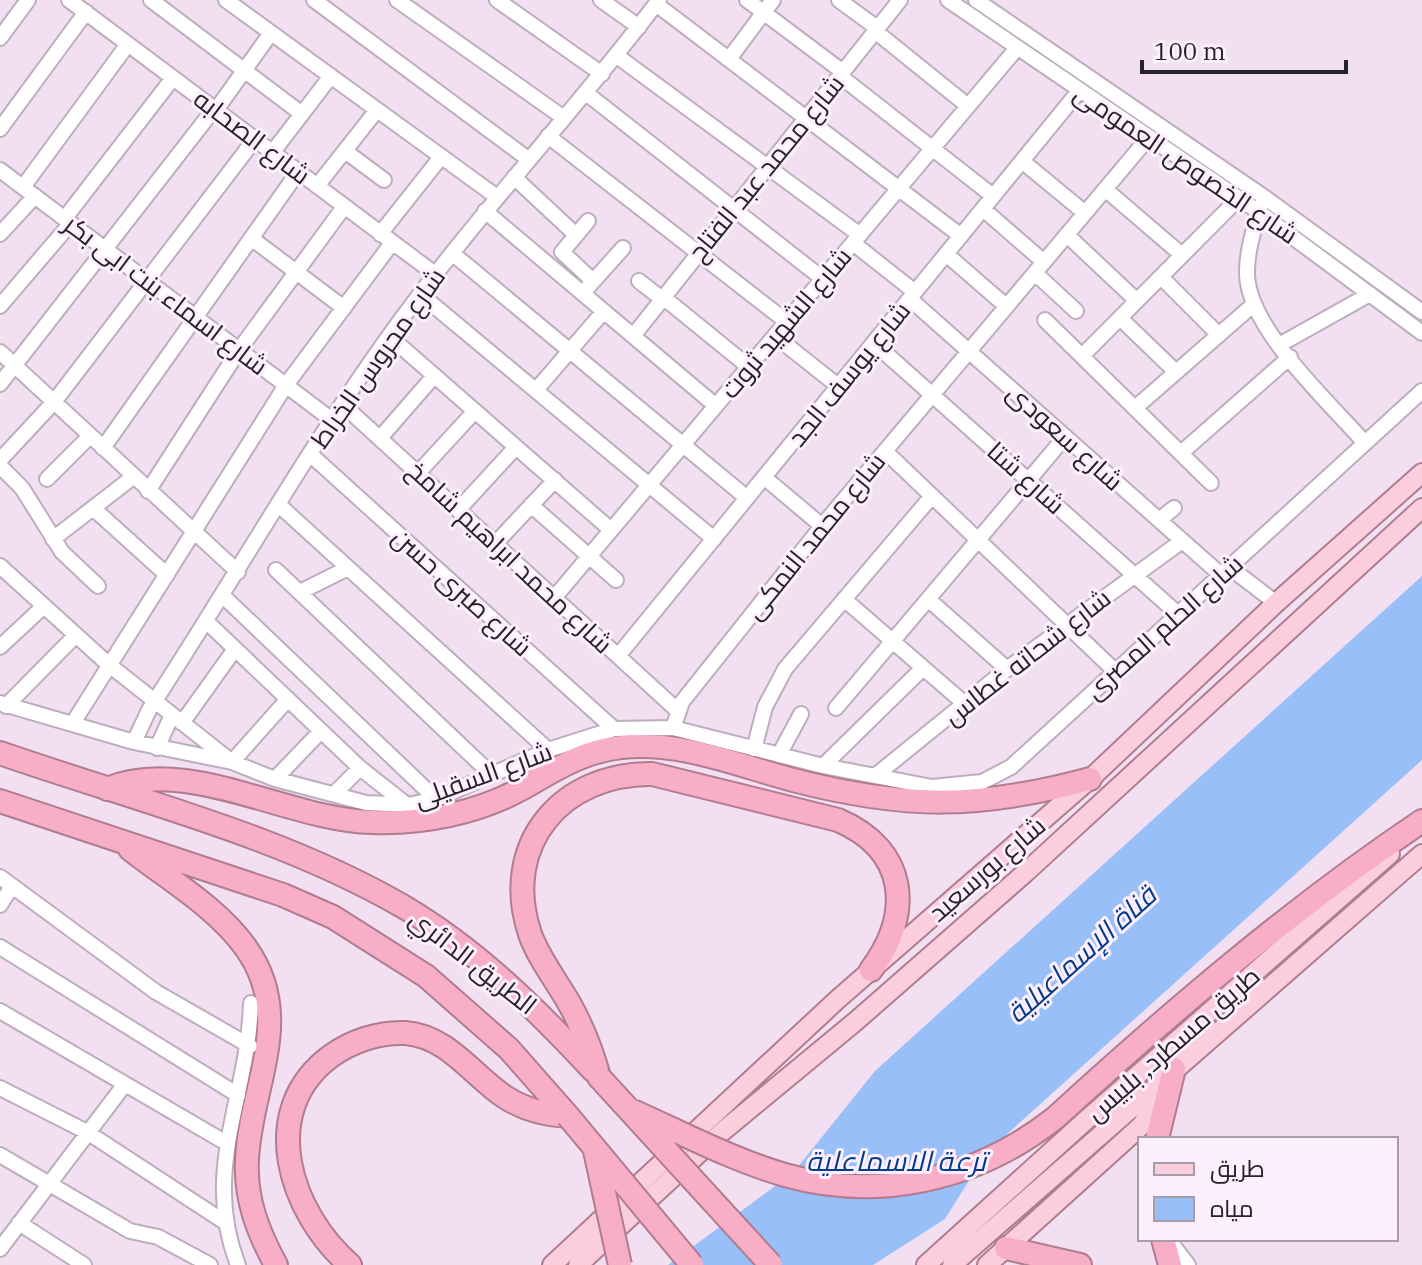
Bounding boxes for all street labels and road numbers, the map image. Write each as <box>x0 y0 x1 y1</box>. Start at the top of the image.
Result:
street label: شارع محمد عبد الفتاح <box>680 67 852 268</box>
street label: شارع الخصوص العمومى <box>1067 75 1305 252</box>
street label: شارع الصحابه <box>187 81 318 192</box>
street label: شارع اسماء بنت ابى بكر <box>56 205 275 383</box>
street label: شارع الشهيد ثروت <box>712 240 859 406</box>
street label: شارع محروس الخراط <box>302 261 453 455</box>
street label: شارع يوسف الجد <box>779 294 918 454</box>
street label: شارع سعودى <box>1000 375 1131 498</box>
street label: شارع شتا <box>980 433 1073 522</box>
street label: شارع محمد النمكى <box>736 445 893 627</box>
street label: شارع محمد ابراهيم شامخ <box>399 452 621 662</box>
street label: شارع صبرى حسن <box>385 519 540 664</box>
street label: شارع الحلم المصرى <box>1077 546 1251 708</box>
street label: شارع شحاته غطاس <box>936 580 1118 733</box>
street label: شارع السقيلى <box>409 733 557 816</box>
street label: شارع بورسعيد <box>921 808 1053 929</box>
street label: الطريق الدائري <box>400 901 544 1025</box>
street label: طريق مسطرد, بلبيس <box>1078 958 1267 1128</box>

